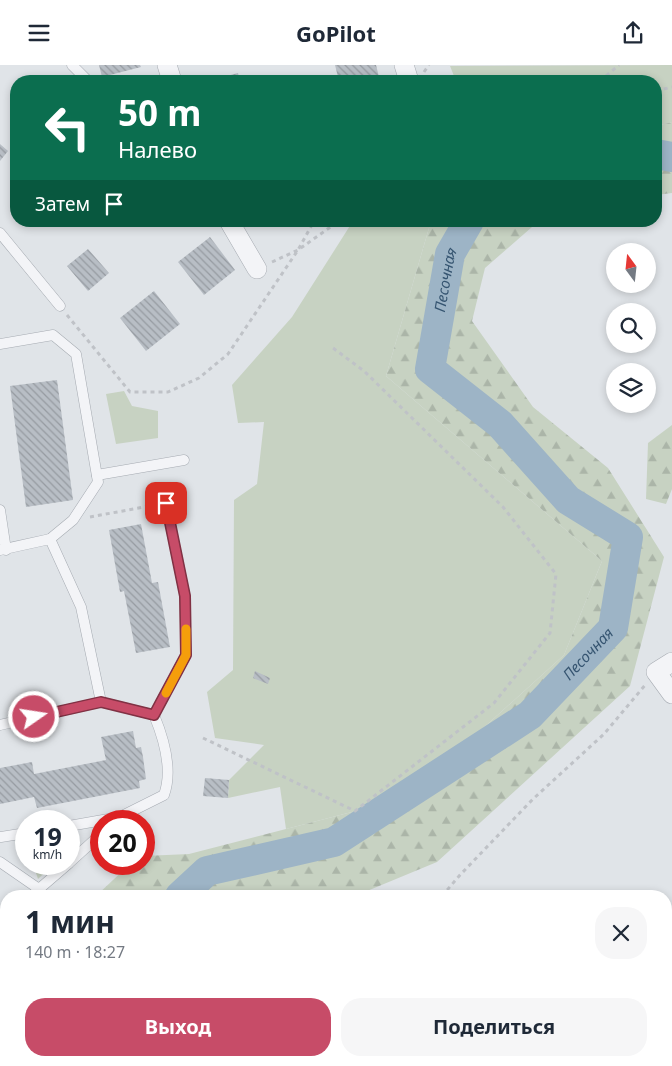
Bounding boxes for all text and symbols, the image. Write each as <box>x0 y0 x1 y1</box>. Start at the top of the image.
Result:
text: GoPilot <box>296 18 376 48</box>
icon: menu <box>25 19 53 47</box>
icon: share <box>619 19 647 47</box>
text: 50 m <box>118 89 201 136</box>
icon: left <box>35 95 100 160</box>
text: Налево <box>118 134 197 164</box>
icon: arrive <box>100 190 128 218</box>
text: Затем <box>35 191 90 217</box>
water label: Песочная <box>429 243 461 313</box>
north arrow <box>606 243 656 293</box>
map controls <box>606 243 656 413</box>
button: search <box>606 303 656 353</box>
button: layers <box>606 363 656 413</box>
pin <box>145 482 187 524</box>
icon: arrive <box>152 489 180 517</box>
water label: Песочная <box>558 623 617 684</box>
position arrow <box>7 690 59 742</box>
speed limit sign: 20 <box>90 810 155 875</box>
text: 19 <box>33 819 62 853</box>
text: km/h <box>33 846 62 863</box>
text: 1 мин <box>25 901 115 942</box>
button: close <box>595 907 647 959</box>
text: 140 m · 18:27 <box>25 941 125 963</box>
button: Выход <box>25 998 331 1056</box>
button: Поделиться <box>341 998 647 1056</box>

